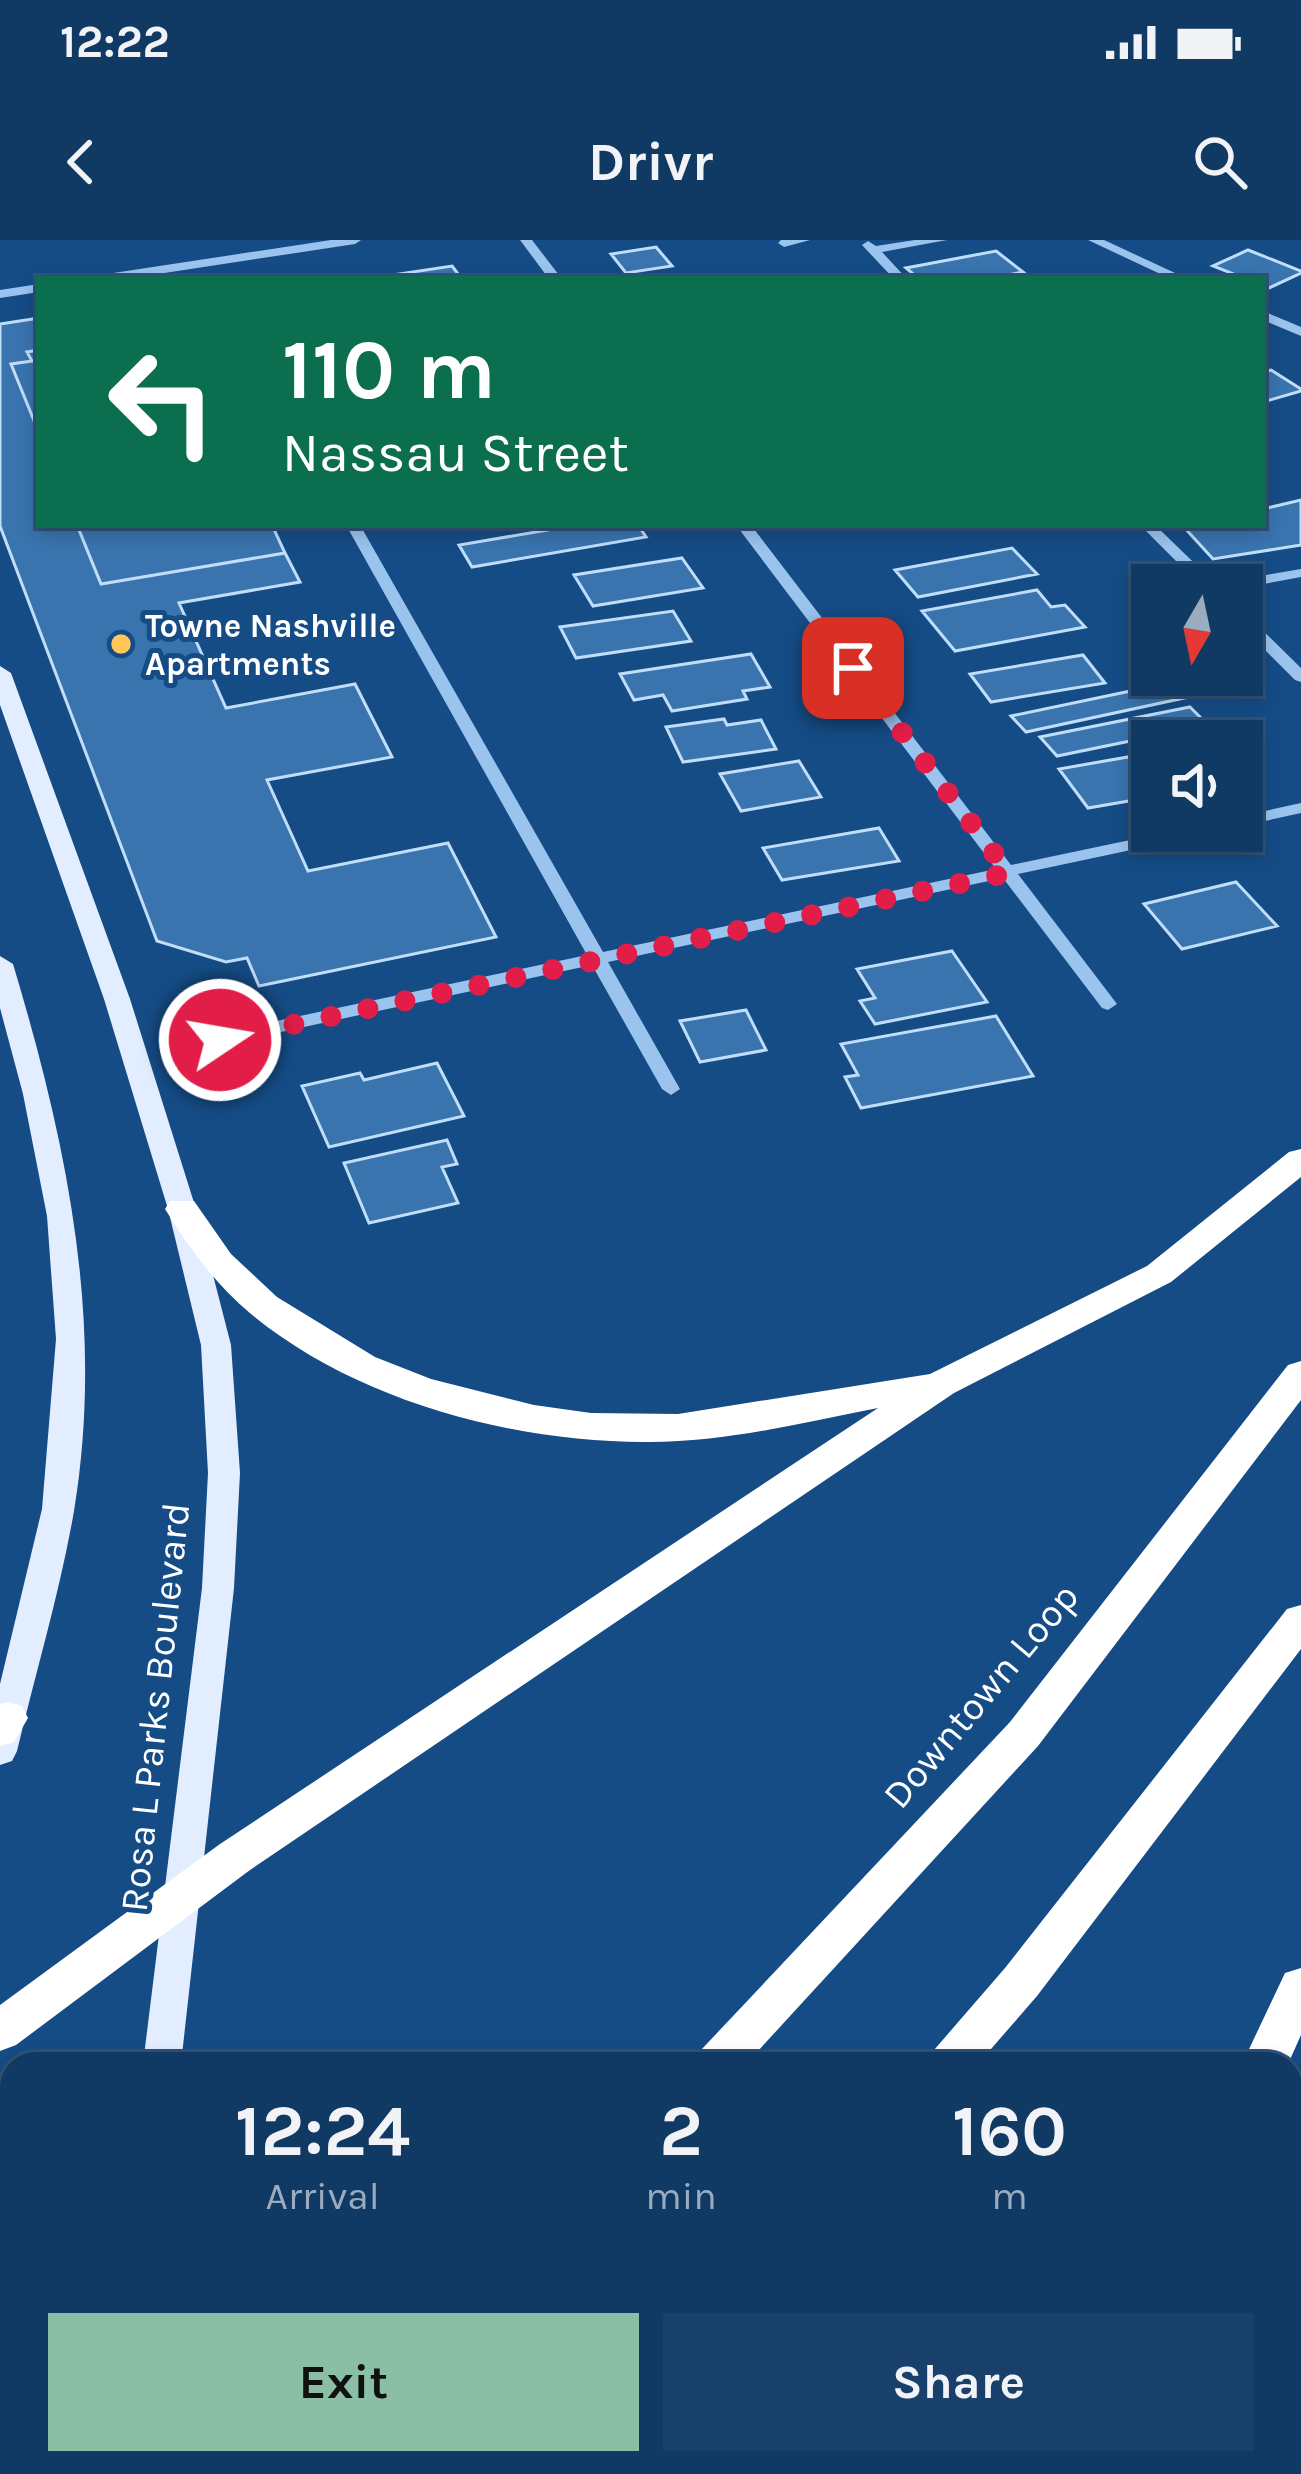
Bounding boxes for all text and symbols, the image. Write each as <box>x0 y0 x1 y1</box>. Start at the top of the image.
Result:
text: 12:22 <box>60 16 170 68</box>
icon: back <box>48 129 114 195</box>
icon: search <box>1187 129 1253 195</box>
text: Drivr <box>588 130 713 194</box>
text: 110 m <box>282 321 496 419</box>
icon: left <box>84 324 240 480</box>
text: Nassau Street <box>282 421 629 485</box>
north arrow <box>1131 564 1263 696</box>
map controls <box>1131 564 1263 852</box>
place label: Towne Nashville Apartments <box>145 607 396 683</box>
pin <box>802 617 904 719</box>
marker: Towne Nashville Apartments <box>108 631 134 657</box>
icon: arrive <box>820 635 886 701</box>
button: sound <box>1131 720 1263 852</box>
position arrow <box>157 977 283 1103</box>
street label: Rosa L Parks Boulevard <box>111 1500 199 1914</box>
street label: Downtown Loop <box>873 1574 1088 1817</box>
text: 12:24 <box>235 2089 410 2173</box>
text: 2 <box>659 2089 703 2173</box>
text: 160 <box>952 2089 1067 2173</box>
text: Arrival <box>266 2173 380 2219</box>
text: min <box>645 2173 717 2219</box>
text: m <box>991 2173 1028 2219</box>
button: Exit <box>48 2313 639 2451</box>
button: Share <box>663 2313 1254 2451</box>

